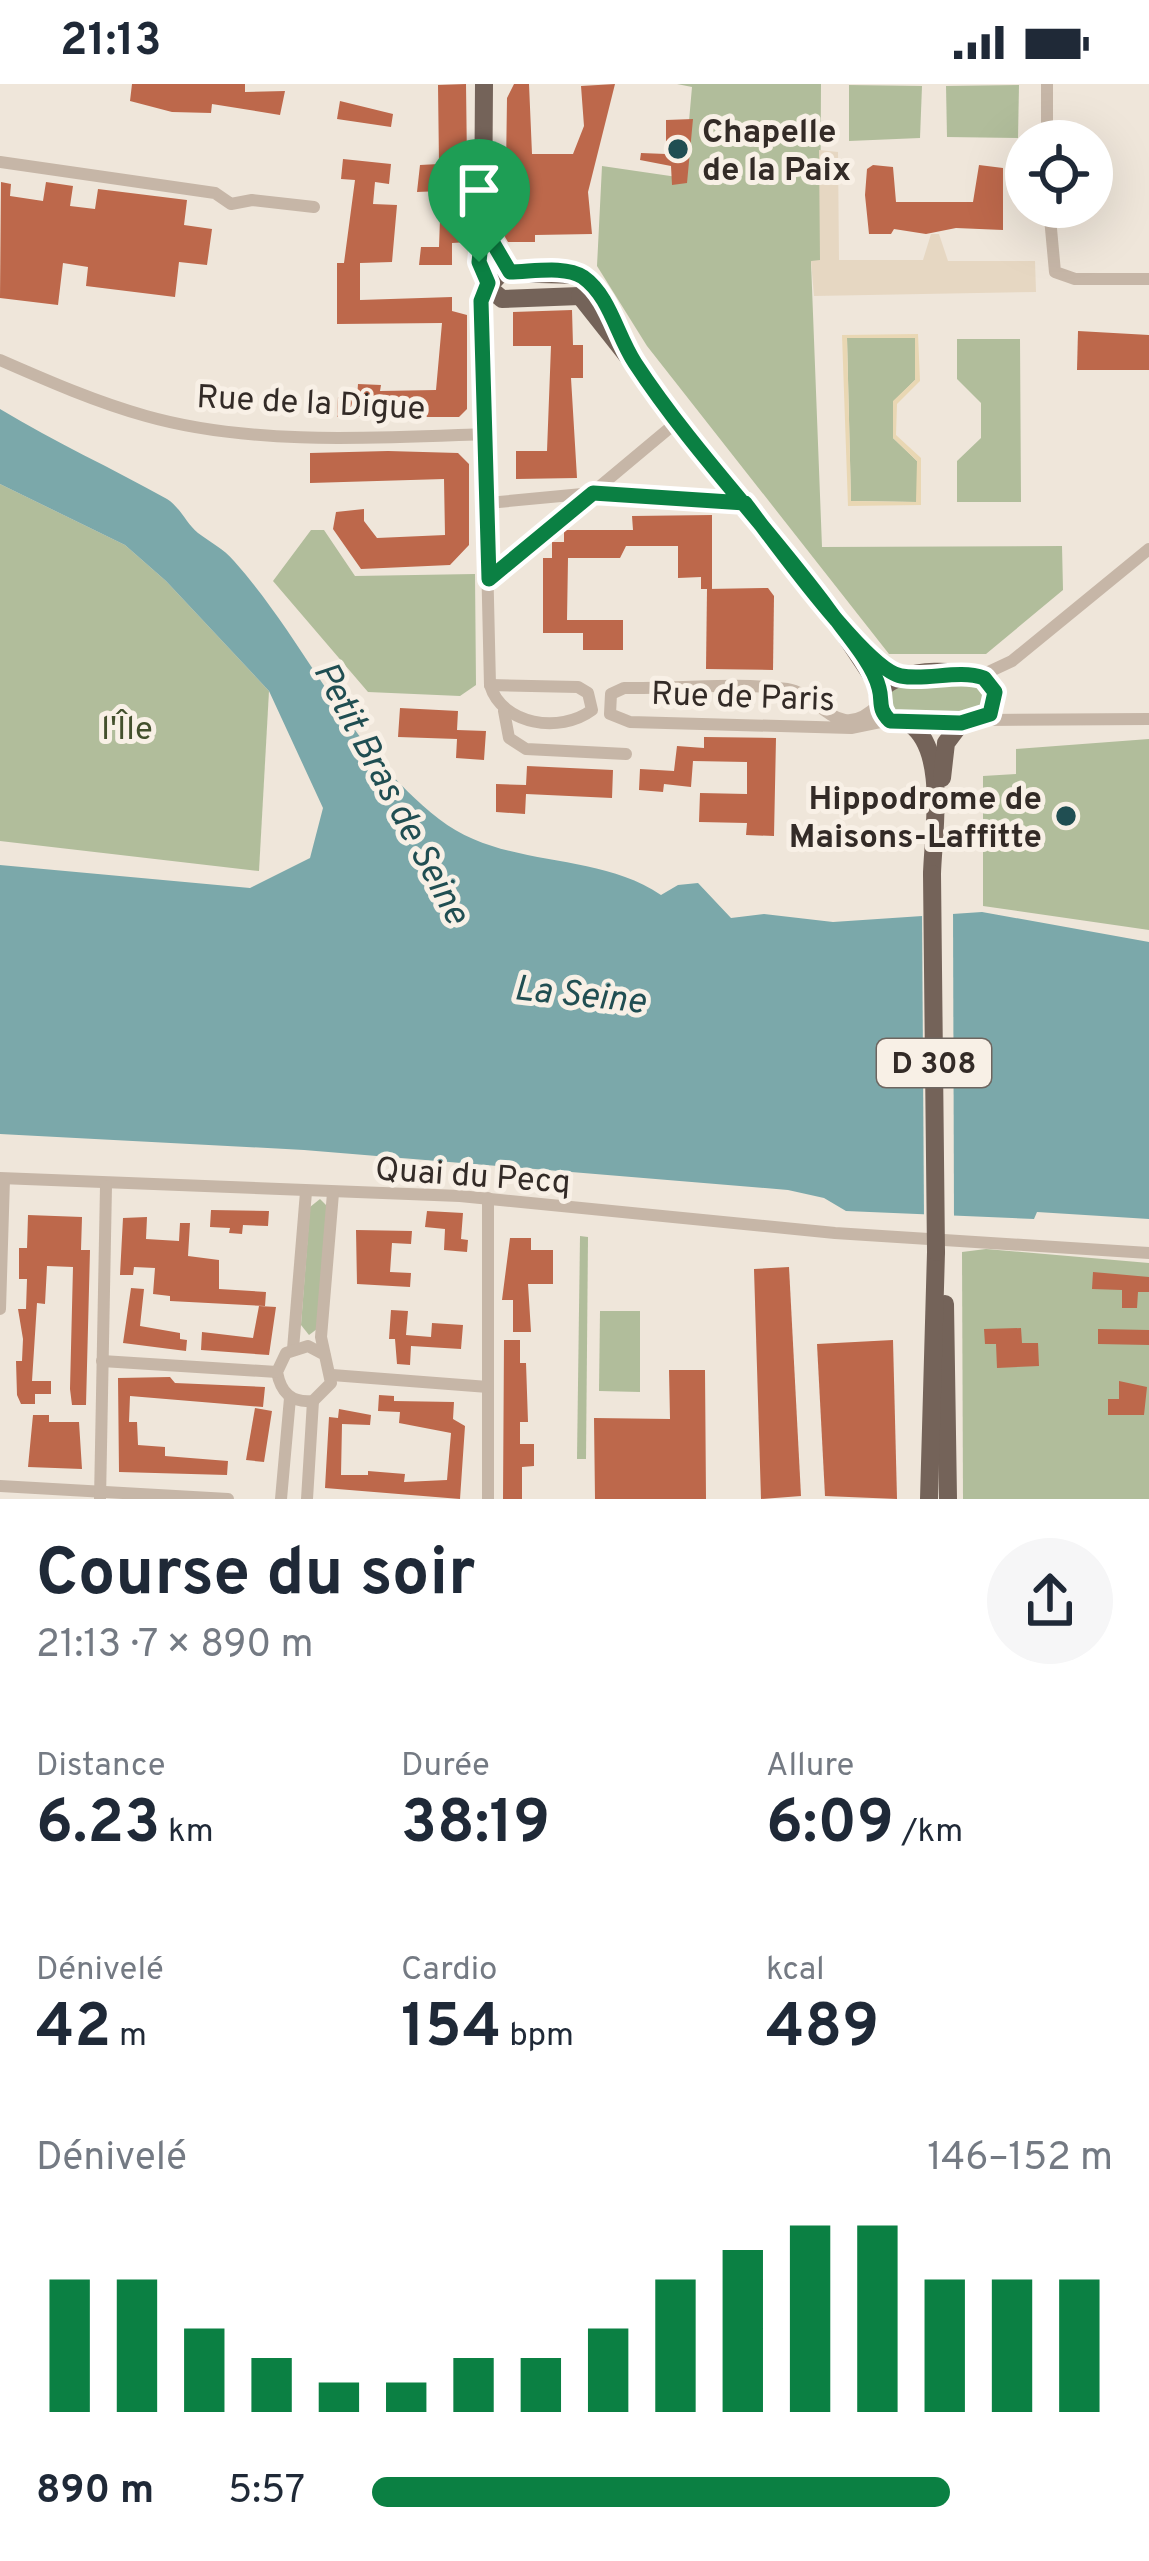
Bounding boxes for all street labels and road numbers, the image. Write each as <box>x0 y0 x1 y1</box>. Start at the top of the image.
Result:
street label: Rue de la Digue <box>195 378 426 432</box>
street label: Rue de Paris <box>650 675 835 723</box>
road number: D 308 <box>877 1039 991 1087</box>
street label: Quai du Pecq <box>374 1150 572 1206</box>

